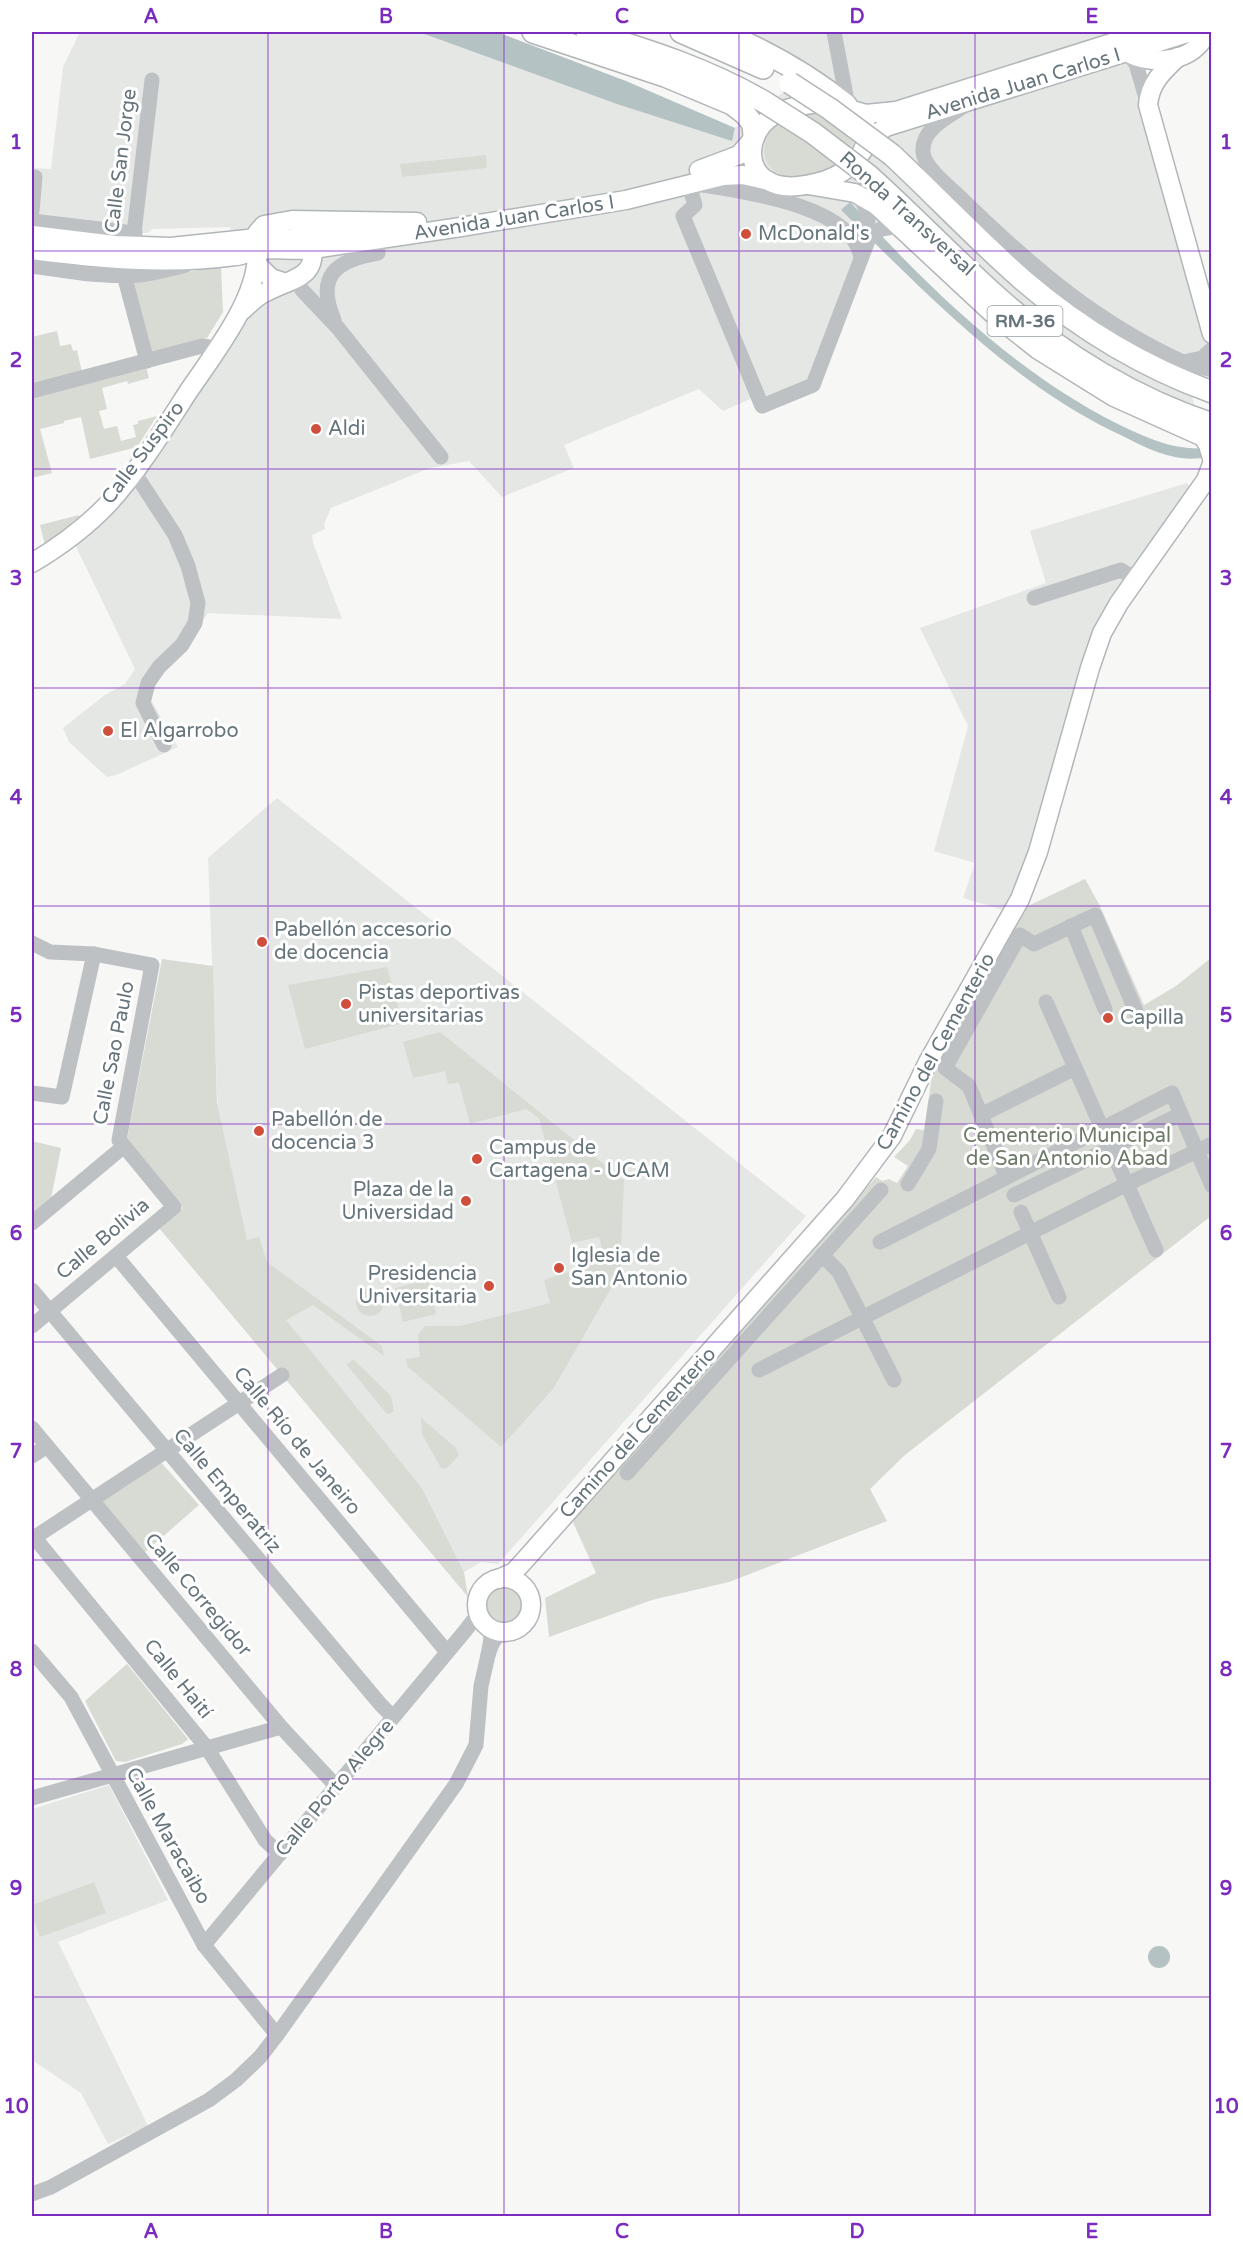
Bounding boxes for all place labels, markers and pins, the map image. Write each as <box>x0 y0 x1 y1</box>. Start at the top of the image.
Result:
place label: McDonald's <box>758 222 870 246</box>
marker: McDonald's <box>739 227 753 241</box>
place label: Aldi <box>328 417 365 441</box>
marker: Aldi <box>309 422 323 436</box>
place label: El Algarrobo <box>120 719 239 743</box>
marker: El Algarrobo <box>101 724 115 738</box>
place label: Pabellón accesorio de docencia <box>274 918 452 965</box>
marker: Pabellón accesorio de docencia <box>255 935 269 949</box>
place label: Pistas deportivas universitarias <box>358 981 520 1028</box>
marker: Pistas deportivas universitarias <box>339 997 353 1011</box>
place label: Capilla <box>1120 1006 1184 1030</box>
marker: Capilla <box>1101 1011 1115 1025</box>
place label: Pabellón de docencia 3 <box>271 1108 383 1155</box>
marker: Pabellón de docencia 3 <box>252 1124 266 1138</box>
place label: Campus de Cartagena - UCAM <box>489 1136 670 1183</box>
marker: Campus de Cartagena - UCAM <box>470 1152 484 1166</box>
place label: Plaza de la Universidad <box>342 1178 454 1225</box>
marker: Plaza de la Universidad <box>459 1194 473 1208</box>
place label: Iglesia de San Antonio <box>571 1244 688 1291</box>
marker: Iglesia de San Antonio <box>552 1261 566 1275</box>
place label: Presidencia Universitaria <box>358 1262 477 1309</box>
marker: Presidencia Universitaria <box>482 1279 496 1293</box>

